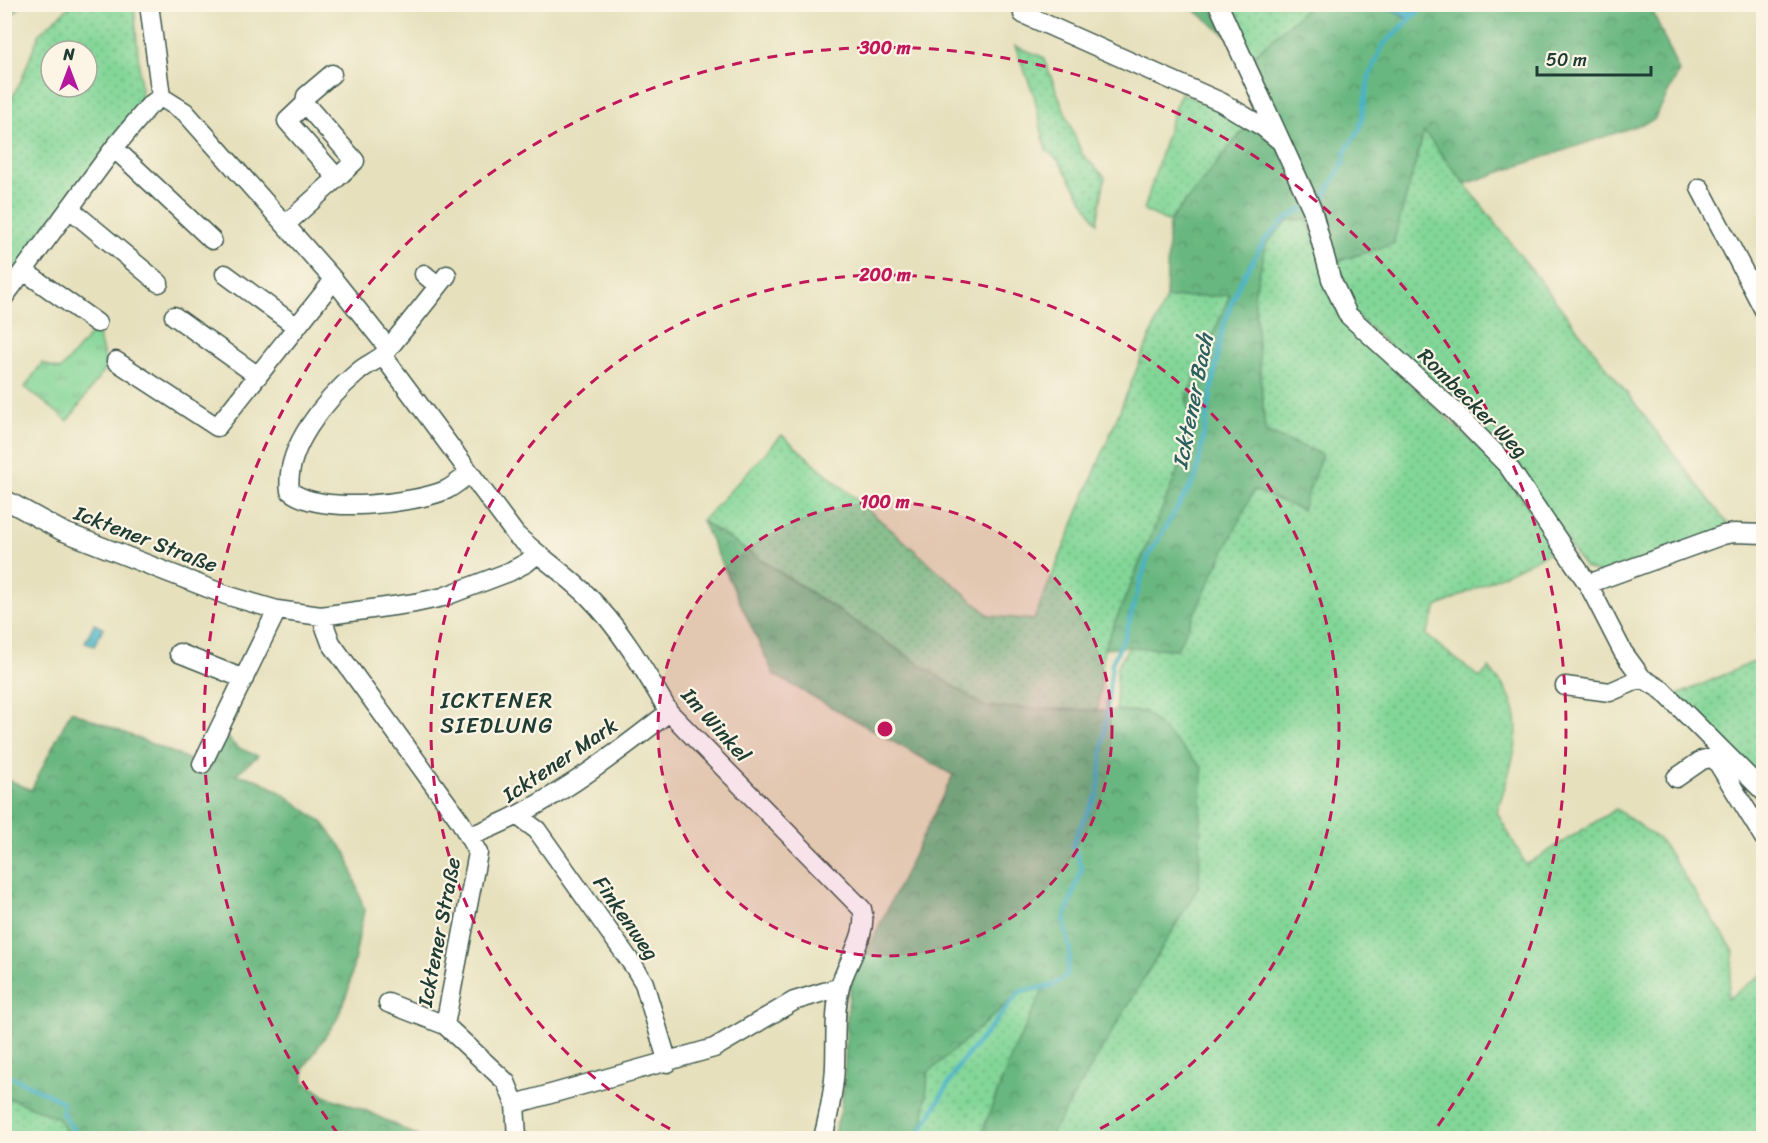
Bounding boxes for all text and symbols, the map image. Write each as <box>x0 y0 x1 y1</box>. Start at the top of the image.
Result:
text: 300 m <box>858 32 911 64</box>
north arrow <box>39 39 99 99</box>
scale bar <box>1537 39 1651 77</box>
text: N <box>62 40 75 69</box>
text: 50 m <box>1546 44 1587 76</box>
text: 200 m <box>858 259 911 291</box>
water label: Icktener Bach <box>1160 328 1225 473</box>
street label: Rombecker Weg <box>1408 338 1538 468</box>
text: 100 m <box>861 486 910 518</box>
street label: Icktener Straße <box>68 494 224 584</box>
street label: Im Winkel <box>671 678 761 772</box>
district label: ICKTENER SIEDLUNG <box>439 681 554 745</box>
street label: Icktener Mark <box>493 707 626 813</box>
centre of rings <box>875 719 895 739</box>
street label: Icktener Straße <box>406 854 472 1011</box>
street label: Finkenweg <box>583 867 670 969</box>

